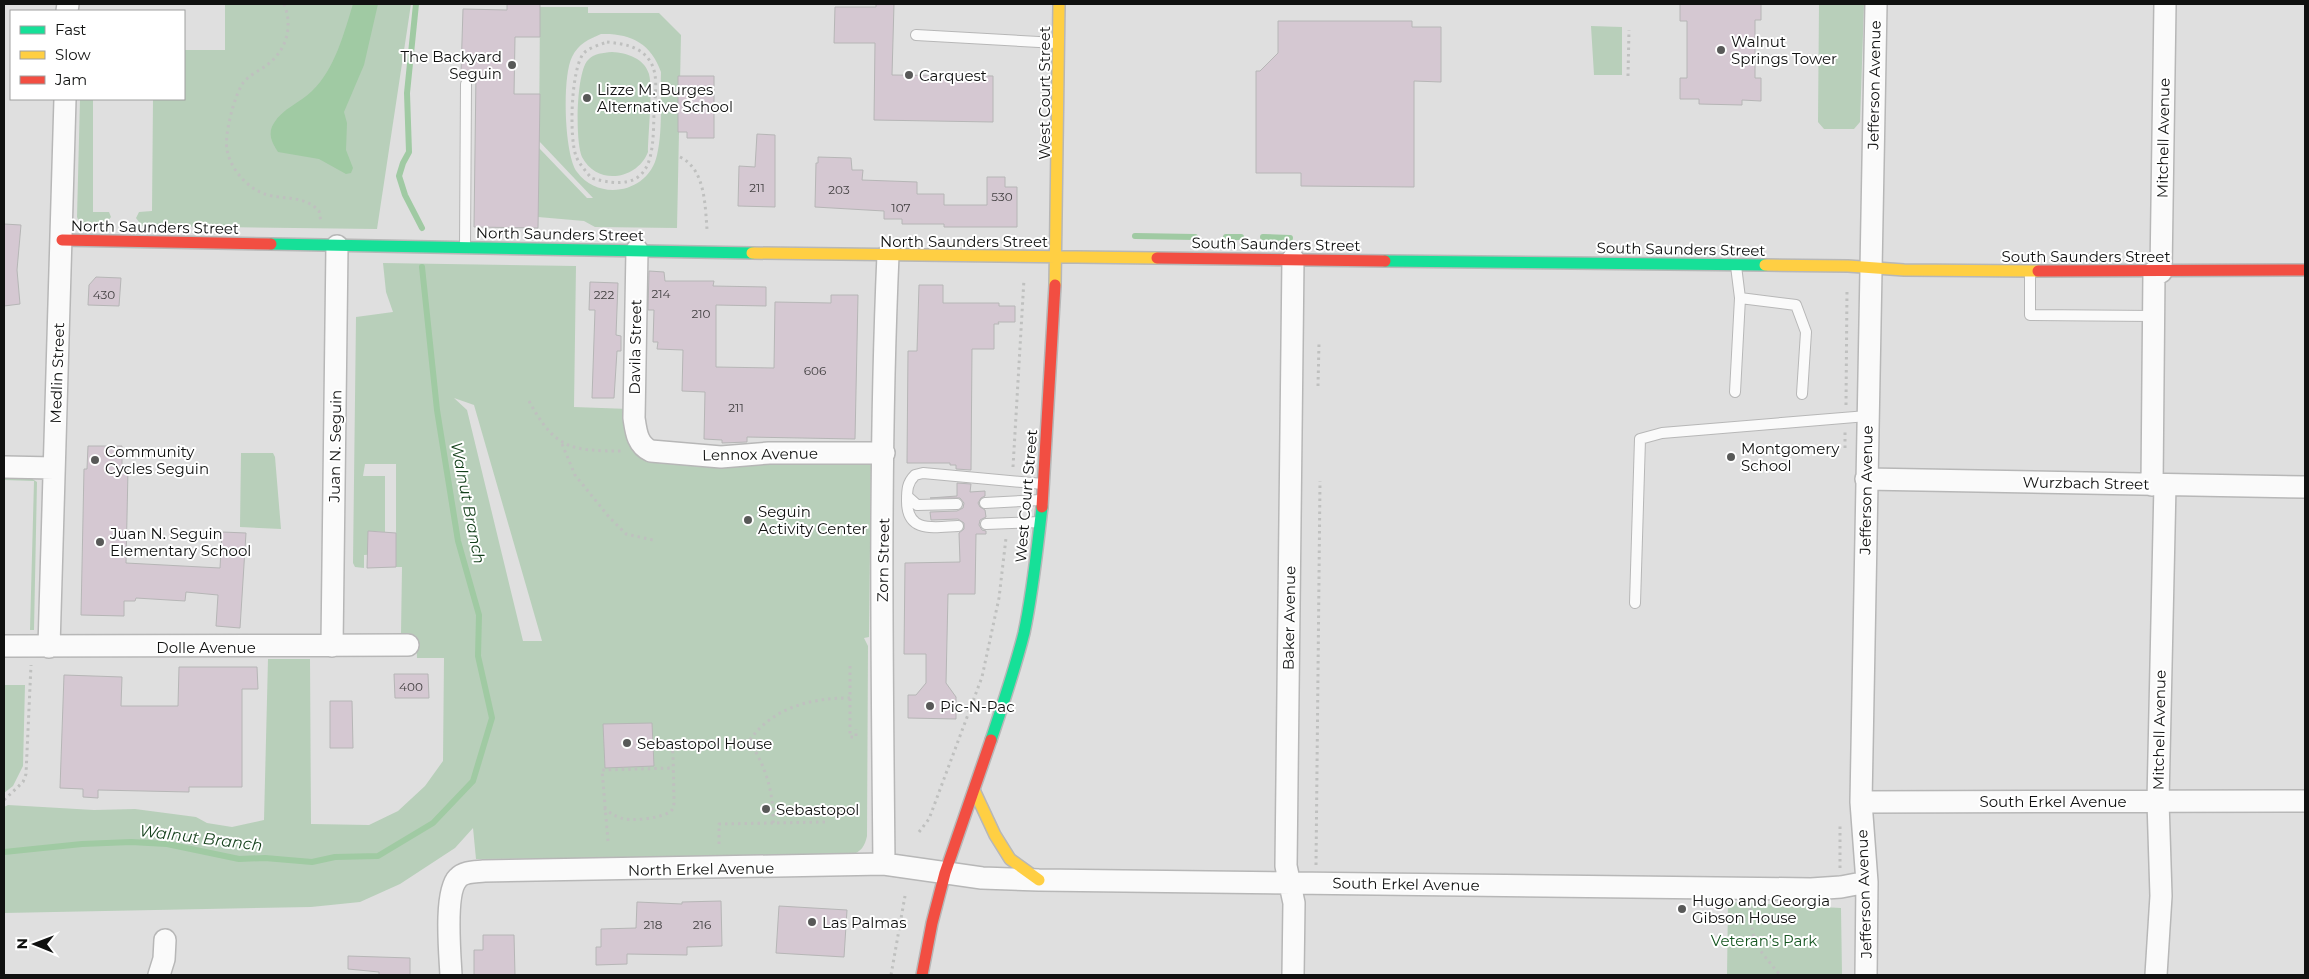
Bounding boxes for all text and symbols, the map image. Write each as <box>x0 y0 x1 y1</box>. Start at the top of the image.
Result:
legend <box>10 10 185 100</box>
text: Fast <box>55 20 86 39</box>
street label: Jefferson Avenue <box>1863 20 1885 151</box>
street label: West Court Street <box>1035 26 1054 160</box>
place label: Walnut Springs Tower <box>1731 32 1837 68</box>
marker: Walnut Springs Tower <box>1715 44 1727 56</box>
text: Slow <box>55 45 91 64</box>
place label: The Backyard Seguin <box>400 47 502 83</box>
marker: The Backyard Seguin <box>506 59 518 71</box>
place label: Carquest <box>919 66 987 85</box>
marker: Carquest <box>903 69 915 81</box>
text: Jam <box>54 70 87 89</box>
street label: Mitchell Avenue <box>2152 78 2174 198</box>
place label: Lizze M. Burges Alternative School <box>597 80 733 116</box>
marker: Lizze M. Burges Alternative School <box>581 92 593 104</box>
house number: 211 <box>749 180 765 195</box>
house number: 203 <box>828 182 850 197</box>
house number: 530 <box>991 189 1013 204</box>
house number: 107 <box>891 200 911 215</box>
street label: North Saunders Street <box>71 216 239 238</box>
street label: North Saunders Street <box>476 223 644 245</box>
street label: North Saunders Street <box>880 232 1048 251</box>
street label: South Saunders Street <box>1191 233 1361 255</box>
street label: South Saunders Street <box>1596 238 1766 260</box>
street label: South Saunders Street <box>2002 247 2170 266</box>
house number: 214 <box>651 286 671 301</box>
house number: 430 <box>93 287 115 302</box>
house number: 222 <box>594 287 614 302</box>
street label: Davila Street <box>625 299 645 395</box>
house number: 210 <box>691 306 711 321</box>
street label: Medlin Street <box>46 322 68 424</box>
house number: 606 <box>804 363 826 378</box>
street label: Juan N. Seguin <box>325 390 345 503</box>
house number: 211 <box>728 400 744 415</box>
street label: Jefferson Avenue <box>1855 425 1877 556</box>
street label: West Court Street <box>1011 429 1041 563</box>
place label: Montgomery School <box>1741 439 1840 475</box>
water label: Walnut Branch <box>447 440 489 566</box>
place label: Community Cycles Seguin <box>105 442 209 478</box>
street label: Lennox Avenue <box>702 443 818 465</box>
marker: Montgomery School <box>1725 451 1737 463</box>
marker: Community Cycles Seguin <box>89 454 101 466</box>
street label: Wurzbach Street <box>2023 472 2149 494</box>
place label: Seguin Activity Center <box>758 502 867 538</box>
marker: Seguin Activity Center <box>742 514 754 526</box>
street label: Zorn Street <box>873 518 893 602</box>
place label: Juan N. Seguin Elementary School <box>109 524 251 560</box>
marker: Juan N. Seguin Elementary School <box>94 536 106 548</box>
street label: Baker Avenue <box>1279 566 1299 670</box>
street label: Dolle Avenue <box>156 638 256 657</box>
street label: Mitchell Avenue <box>2148 670 2170 790</box>
house number: 400 <box>399 679 423 694</box>
place label: Pic-N-Pac <box>940 697 1015 716</box>
marker: Pic-N-Pac <box>924 700 936 712</box>
place label: Sebastopol House <box>637 734 772 753</box>
marker: Sebastopol House <box>621 737 633 749</box>
street label: South Erkel Avenue <box>1979 792 2127 811</box>
place label: Sebastopol <box>776 800 859 819</box>
marker: Sebastopol <box>760 803 772 815</box>
water label: Walnut Branch <box>138 821 264 855</box>
street label: Jefferson Avenue <box>1852 829 1876 960</box>
street label: North Erkel Avenue <box>628 858 774 880</box>
street label: South Erkel Avenue <box>1332 873 1480 895</box>
place label: Hugo and Georgia Gibson House <box>1692 891 1830 927</box>
marker: Hugo and Georgia Gibson House <box>1676 903 1688 915</box>
place label: Las Palmas <box>822 913 906 932</box>
marker: Las Palmas <box>806 916 818 928</box>
house number: 218 <box>644 917 663 932</box>
house number: 216 <box>693 917 711 932</box>
north arrow <box>10 919 60 969</box>
park label: Veteran’s Park <box>1711 931 1817 950</box>
text: N <box>13 938 31 950</box>

